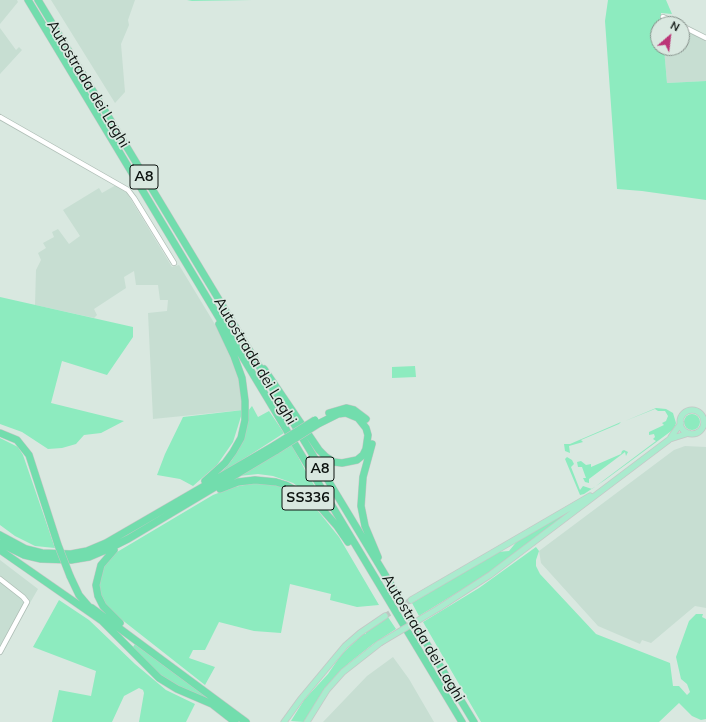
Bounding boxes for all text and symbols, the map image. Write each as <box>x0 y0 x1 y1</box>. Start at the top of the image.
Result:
north arrow <box>650 16 690 56</box>
street label: Autostrada dei Laghi <box>43 17 133 151</box>
text: N <box>668 18 682 34</box>
road number: A8 <box>130 165 158 189</box>
street label: Autostrada dei Laghi <box>210 294 300 428</box>
road number: A8 <box>306 457 334 481</box>
road number: SS336 <box>282 486 334 510</box>
street label: Autostrada dei Laghi <box>378 571 468 705</box>

